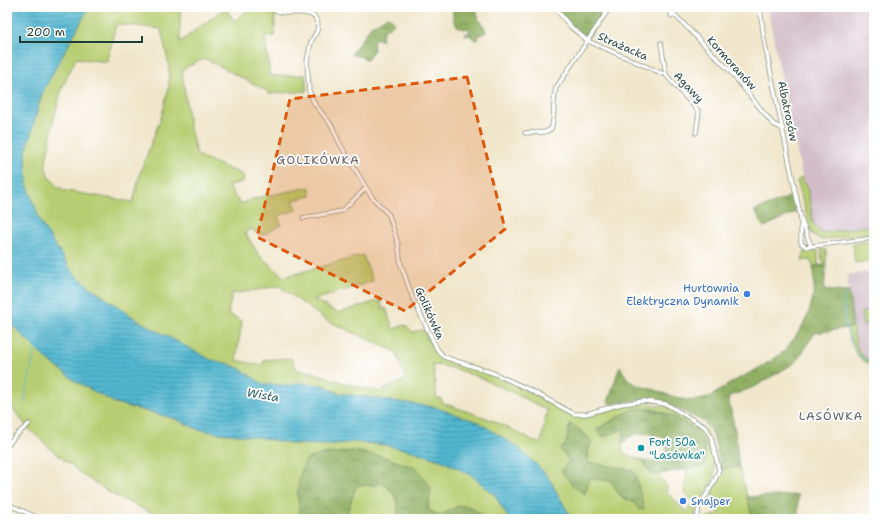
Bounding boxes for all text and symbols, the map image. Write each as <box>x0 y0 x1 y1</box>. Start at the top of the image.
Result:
scale bar <box>20 18 142 44</box>
text: 200 m <box>26 24 65 40</box>
street label: Strażacka <box>595 29 650 64</box>
street label: Kormoranów <box>703 33 760 94</box>
street label: Agawy <box>670 69 707 106</box>
street label: Albatrosów <box>774 79 801 143</box>
district label: GOLIKÓWKA <box>276 152 360 168</box>
place label: Hurtownia Elektryczna Dynamik <box>626 281 739 309</box>
street label: Golikówka <box>411 285 448 342</box>
marker: Hurtownia Elektryczna Dynamik <box>742 289 752 299</box>
water label: Wisła <box>246 384 280 406</box>
district label: LASÓWKA <box>799 408 863 424</box>
place label: Fort 50a "Lasówka" <box>649 435 705 463</box>
marker: Fort 50a "Lasówka" <box>636 443 646 453</box>
place label: Snajper <box>691 494 731 509</box>
marker: Snajper <box>678 496 688 506</box>

